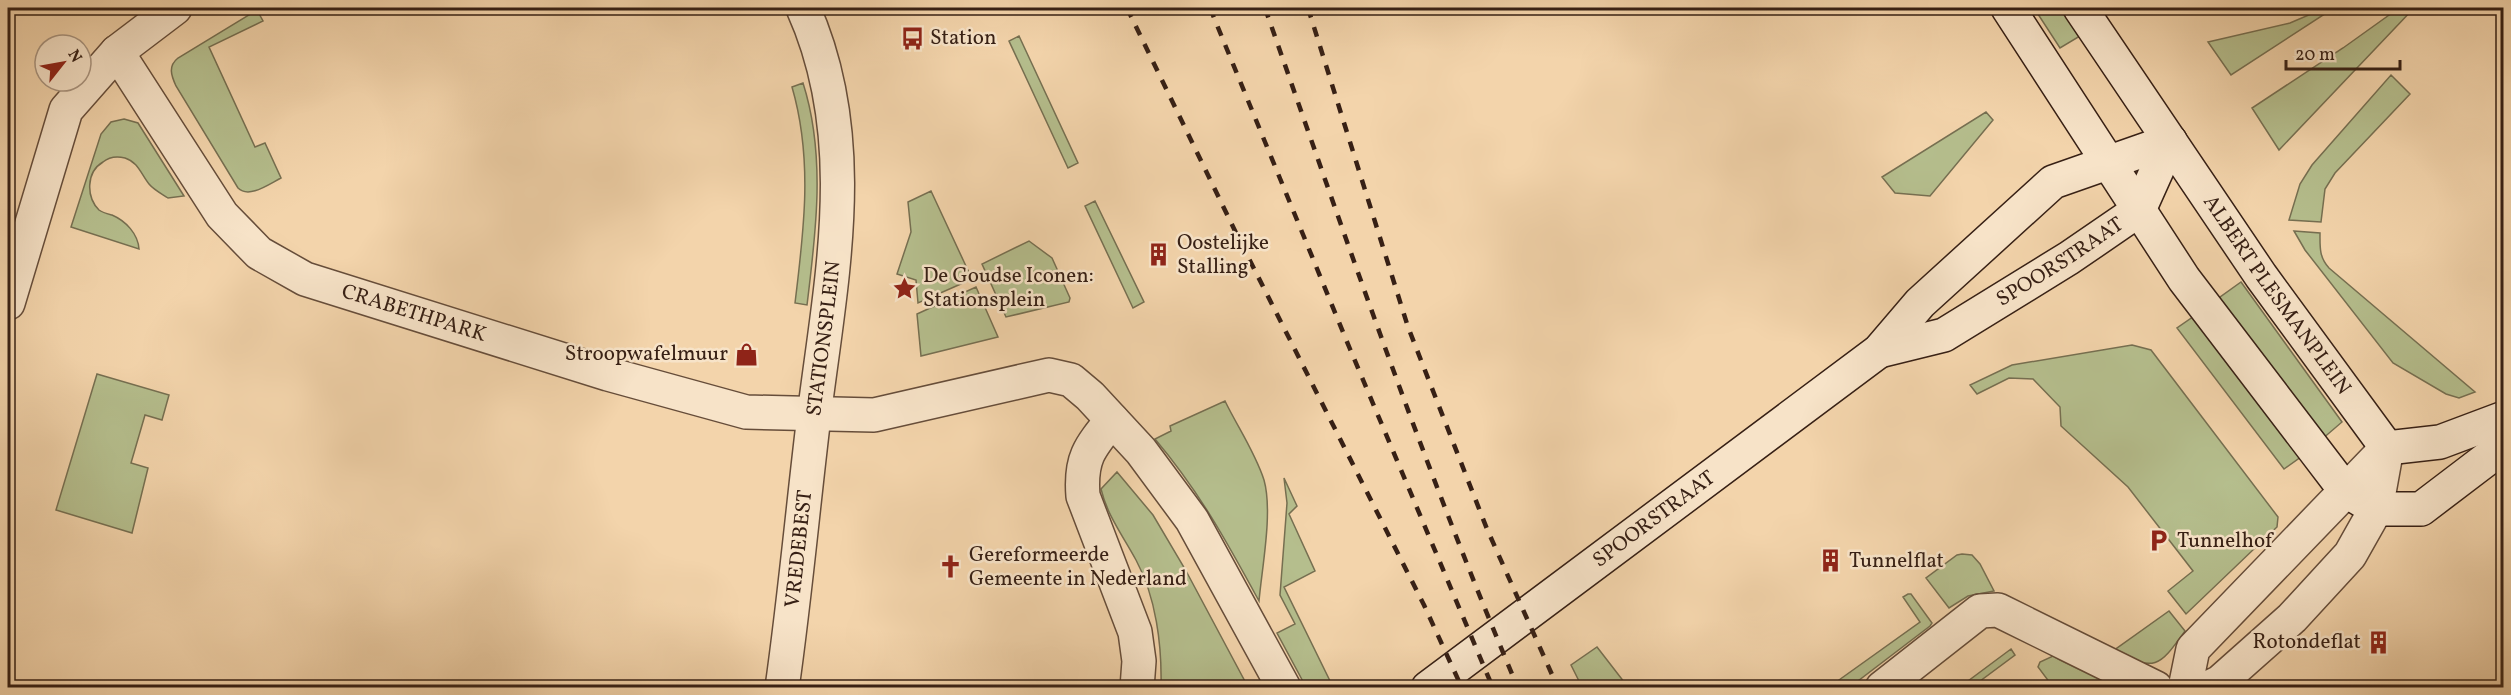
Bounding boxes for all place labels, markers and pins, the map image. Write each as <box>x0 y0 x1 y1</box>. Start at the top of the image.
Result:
place label: Station <box>930 24 997 53</box>
bus stop icon: Station <box>899 25 925 51</box>
place label: Oostelijke Stalling <box>1177 229 1269 282</box>
building icon: Oostelijke Stalling <box>1146 242 1172 268</box>
place label: De Goudse Iconen: Stationsplein <box>923 262 1094 315</box>
place icon: De Goudse Iconen: Stationsplein <box>892 275 918 301</box>
place label: Stroopwafelmuur <box>565 340 728 369</box>
shop icon: Stroopwafelmuur <box>733 341 759 367</box>
place label: Tunnelhof <box>2177 527 2274 556</box>
parking icon: Tunnelhof <box>2146 528 2172 554</box>
place label: Gereformeerde Gemeente in Nederland <box>969 541 1187 594</box>
place label: Tunnelflat <box>1849 547 1944 576</box>
building icon: Tunnelflat <box>1818 548 1844 574</box>
church icon: Gereformeerde Gemeente in Nederland <box>938 554 964 580</box>
place label: Rotondeflat <box>2253 628 2361 657</box>
building icon: Rotondeflat <box>2366 629 2392 655</box>

